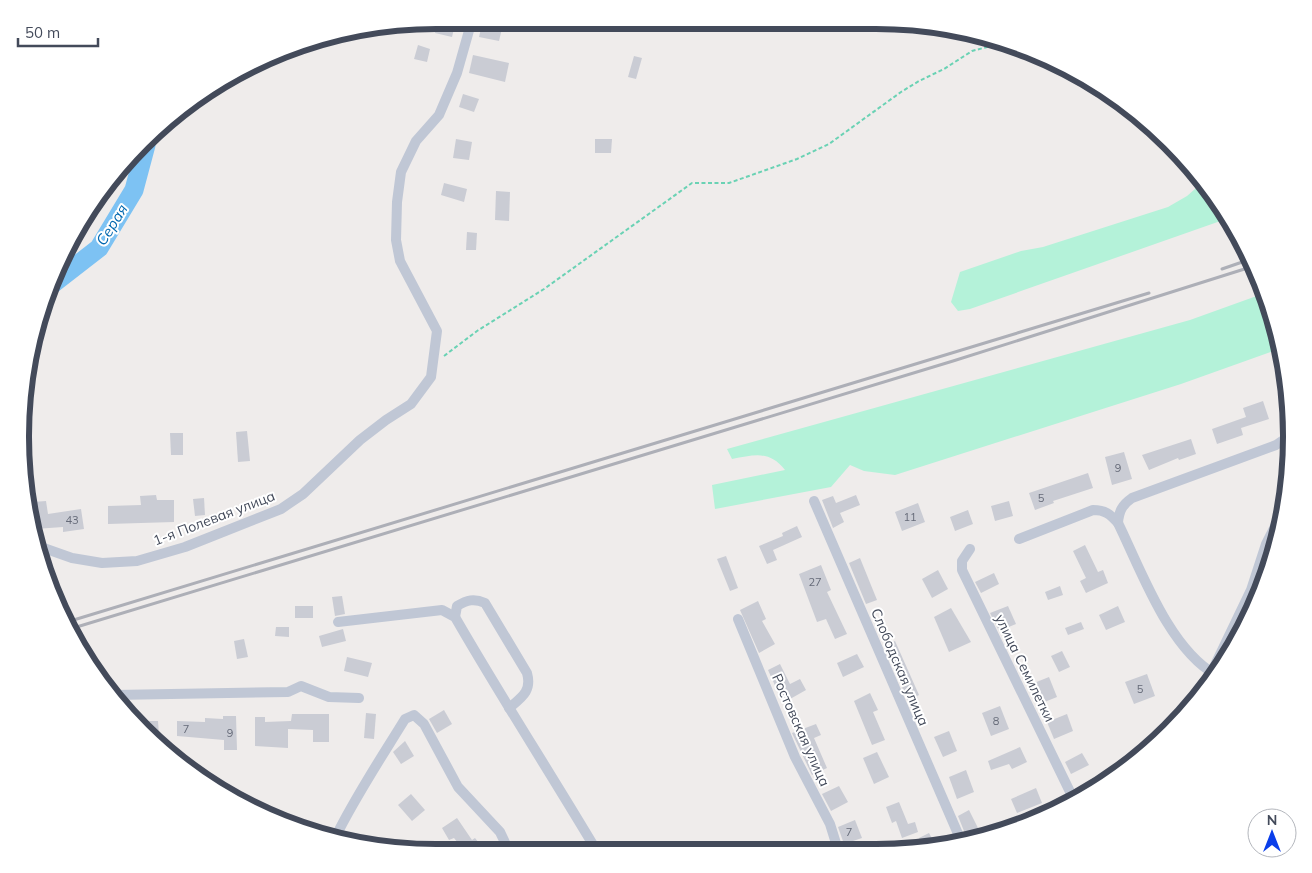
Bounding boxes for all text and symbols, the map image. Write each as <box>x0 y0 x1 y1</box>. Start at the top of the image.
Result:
scale bar <box>18 15 98 47</box>
text: 50 m <box>25 23 60 42</box>
water label: Серая <box>92 201 132 249</box>
house number: 9 <box>1115 461 1121 475</box>
street label: 1-я Полевая улица <box>151 486 277 550</box>
house number: 5 <box>1038 491 1045 505</box>
house number: 11 <box>903 510 917 524</box>
house number: 43 <box>65 513 79 527</box>
house number: 27 <box>808 575 822 589</box>
street label: Слободская улица <box>867 605 933 729</box>
street label: улица Семилетки <box>991 611 1059 725</box>
street label: Ростовская улица <box>768 671 834 789</box>
house number: 5 <box>1137 682 1144 696</box>
house number: 8 <box>993 714 1000 728</box>
house number: 7 <box>183 722 189 736</box>
house number: 9 <box>227 726 233 740</box>
north arrow <box>1247 808 1297 858</box>
text: N <box>1267 811 1277 829</box>
house number: 7 <box>846 825 852 839</box>

